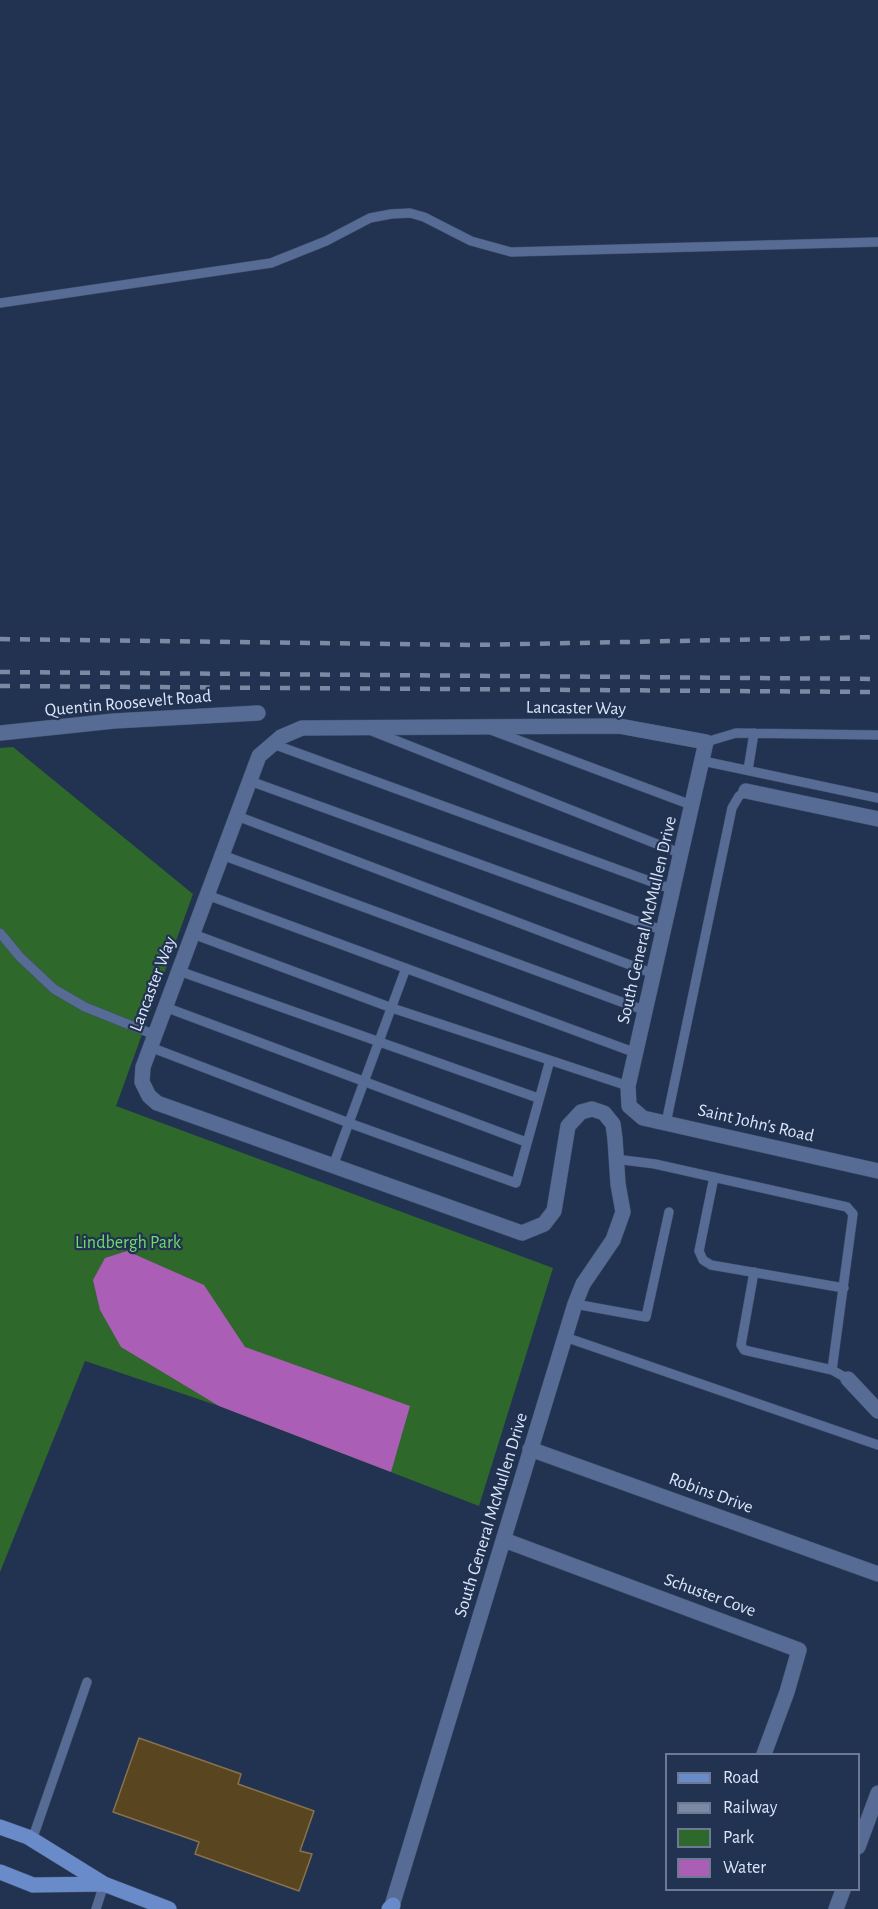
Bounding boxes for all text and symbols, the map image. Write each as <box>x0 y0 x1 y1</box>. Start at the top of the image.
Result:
street label: Quentin Roosevelt Road <box>44 685 212 721</box>
street label: Lancaster Way <box>526 696 626 720</box>
street label: South General McMullen Drive <box>613 814 681 1026</box>
street label: Lancaster Way <box>125 933 181 1035</box>
street label: Saint John's Road <box>696 1099 816 1147</box>
park label: Lindbergh Park <box>75 1232 181 1254</box>
street label: South General McMullen Drive <box>450 1410 532 1620</box>
street label: Robins Drive <box>666 1468 756 1518</box>
street label: Schuster Cove <box>661 1568 759 1622</box>
legend <box>665 1753 860 1891</box>
text: Road <box>723 1769 759 1787</box>
text: Railway <box>723 1799 777 1817</box>
text: Park <box>723 1829 754 1847</box>
text: Water <box>723 1859 766 1877</box>

